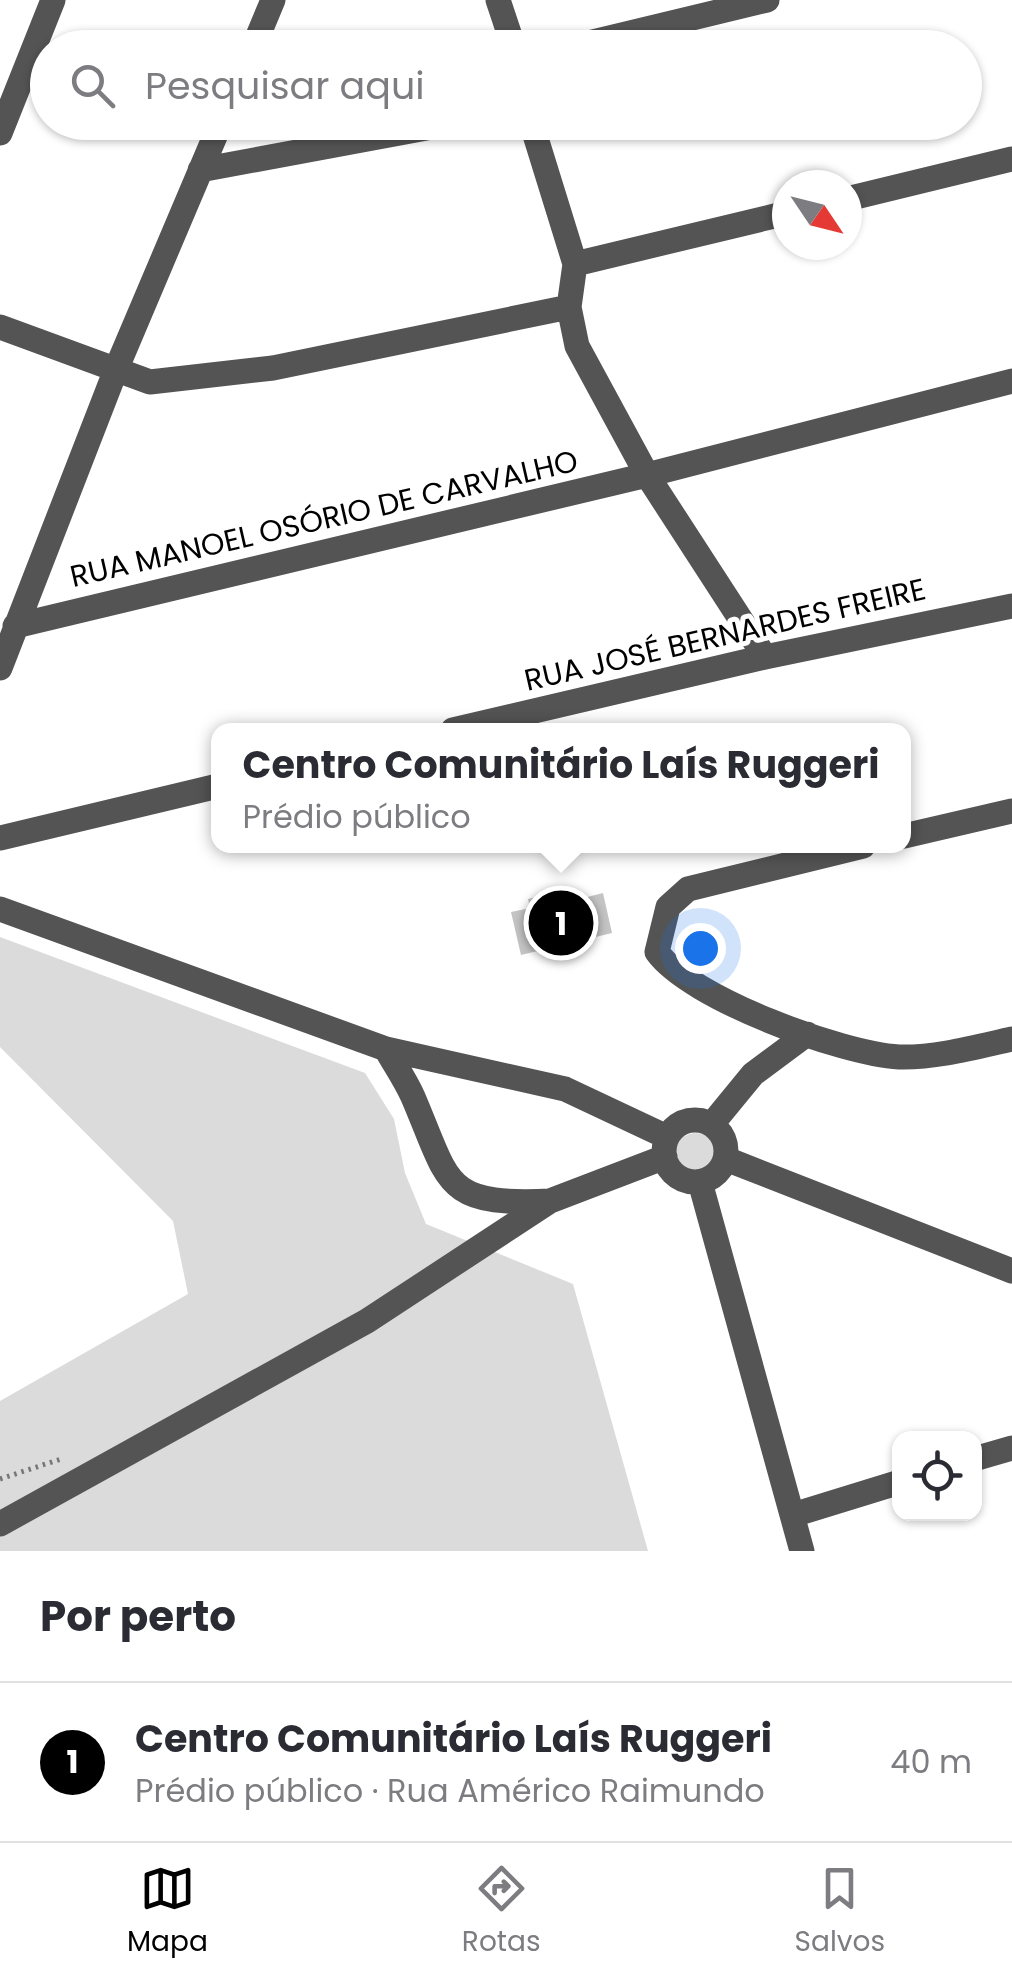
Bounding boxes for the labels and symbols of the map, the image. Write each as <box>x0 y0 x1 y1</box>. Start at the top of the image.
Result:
north arrow <box>772 170 862 260</box>
street label: RUA MANOEL OSÓRIO DE CARVALHO <box>66 439 582 598</box>
street label: RUA JOSÉ BERNARDES FREIRE <box>520 567 930 702</box>
pin: 1 <box>528 886 594 960</box>
your location <box>675 923 726 974</box>

